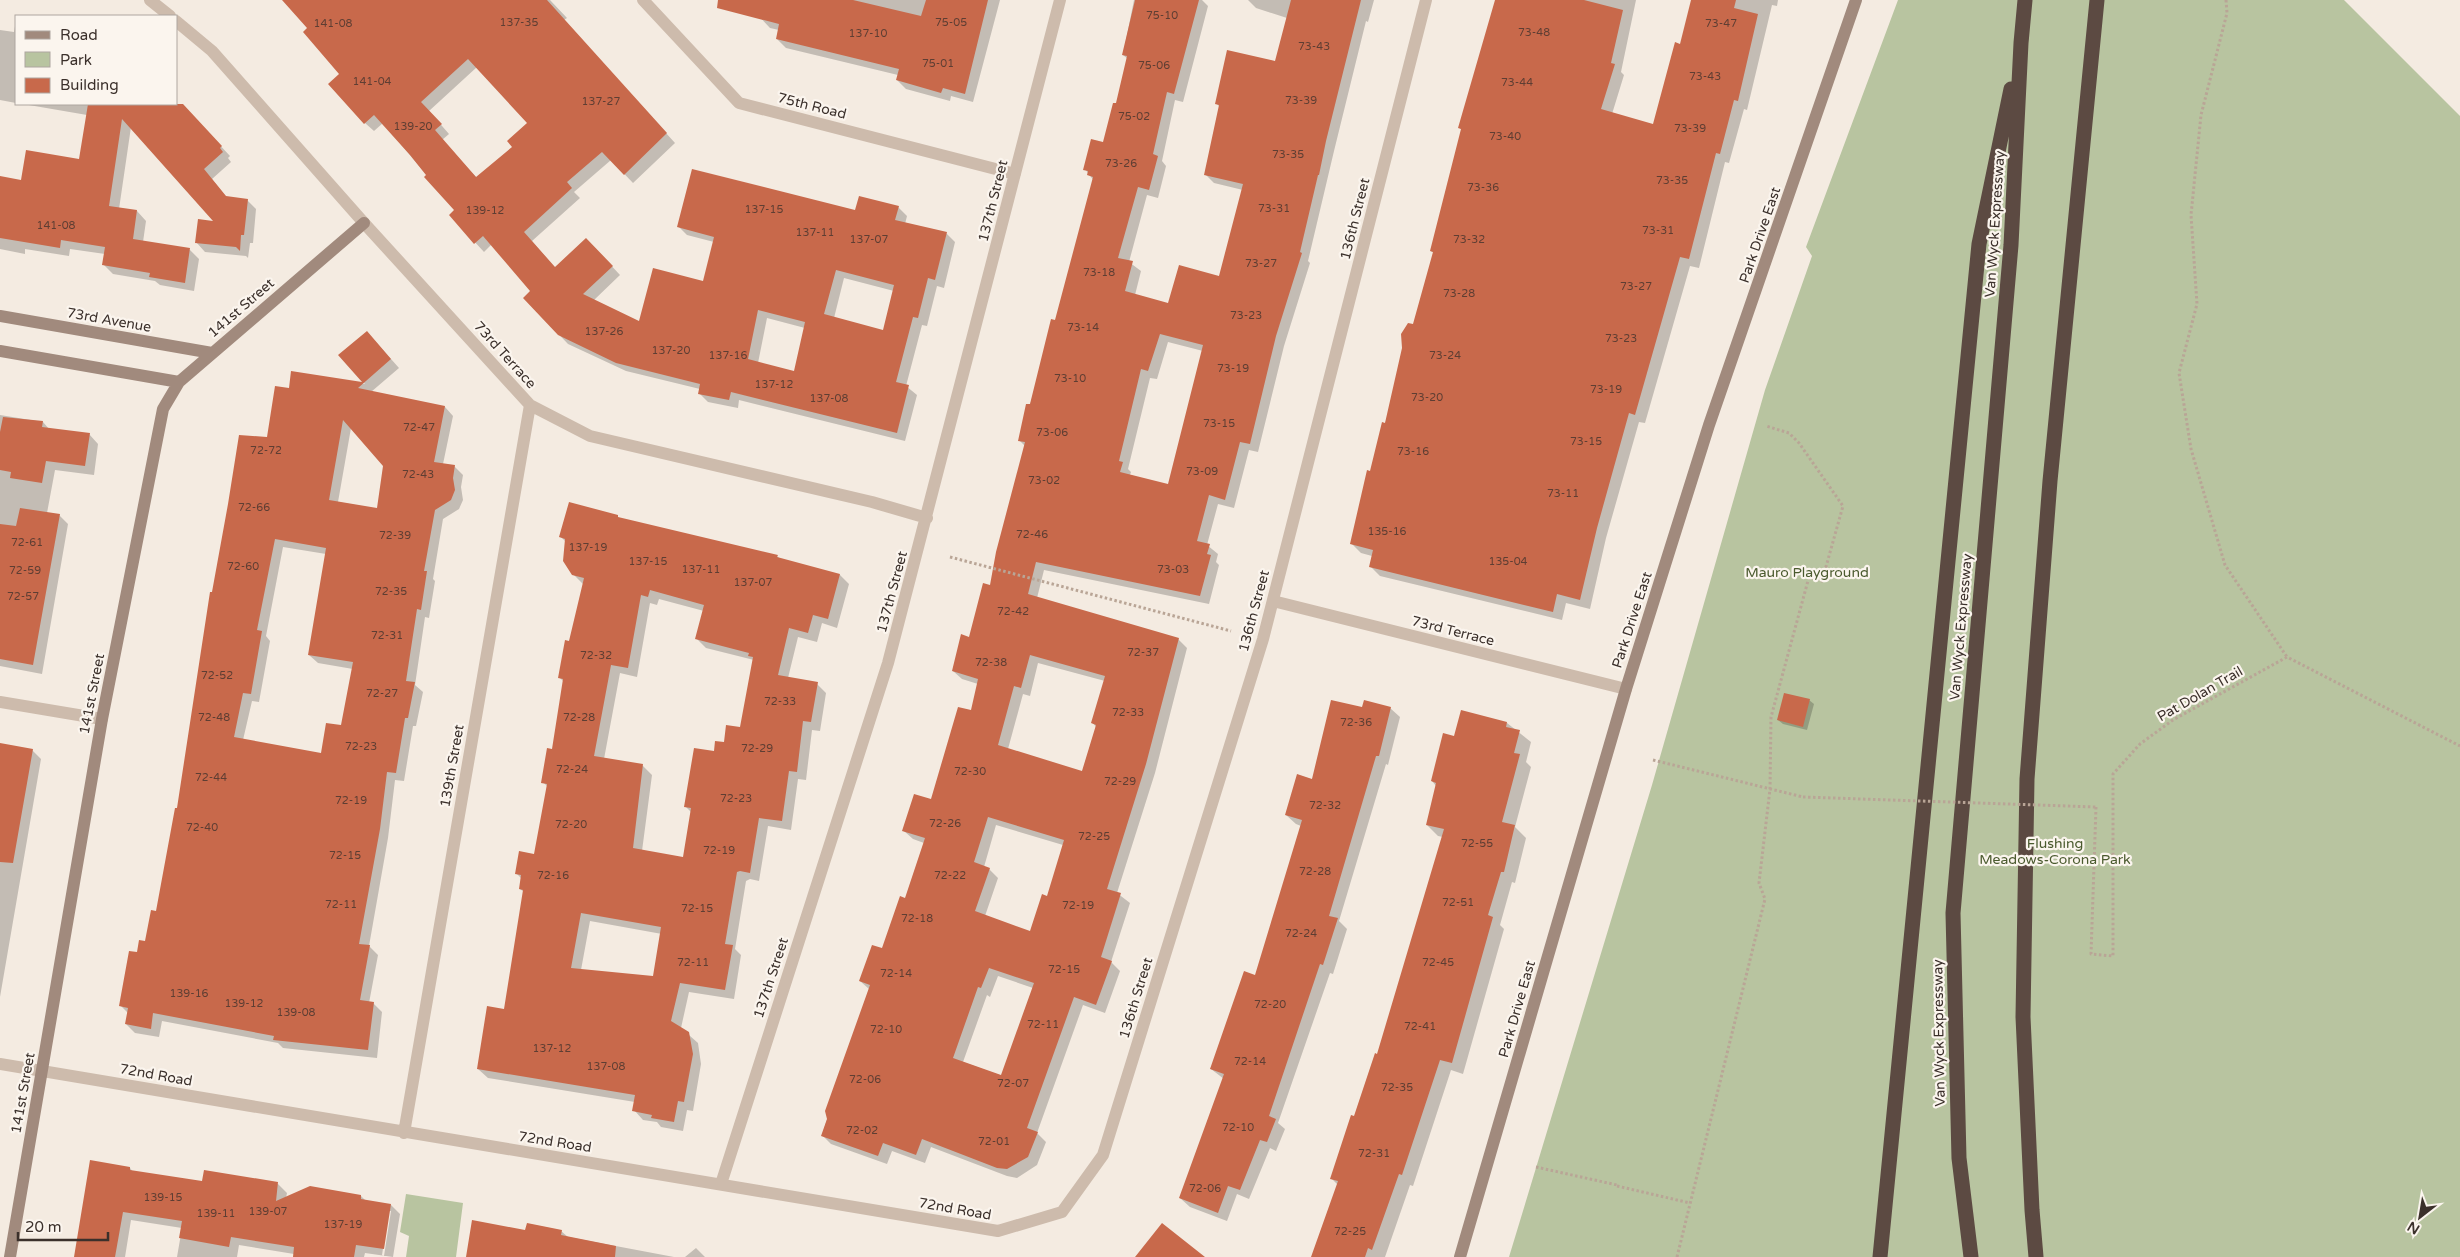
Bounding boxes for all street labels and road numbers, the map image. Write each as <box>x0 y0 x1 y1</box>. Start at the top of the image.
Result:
street label: 75th Road <box>776 89 848 123</box>
street label: Van Wyck Expressway <box>1981 150 2009 298</box>
street label: 137th Street <box>975 158 1012 244</box>
street label: 136th Street <box>1337 176 1374 262</box>
street label: Park Drive East <box>1736 184 1785 285</box>
street label: 141st Street <box>204 274 278 341</box>
street label: 73rd Avenue <box>66 304 153 336</box>
street label: 73rd Terrace <box>470 318 540 392</box>
street label: 137th Street <box>873 549 911 635</box>
street label: Van Wyck Expressway <box>1946 552 1976 701</box>
street label: 136th Street <box>1235 568 1273 654</box>
street label: Park Drive East <box>1608 569 1656 670</box>
street label: 73rd Terrace <box>1410 613 1496 650</box>
street label: 141st Street <box>76 651 108 736</box>
street label: Pat Dolan Trail <box>2154 663 2246 725</box>
street label: 139th Street <box>436 723 468 809</box>
street label: 137th Street <box>750 935 792 1021</box>
street label: 136th Street <box>1116 955 1157 1041</box>
street label: Park Drive East <box>1495 958 1539 1060</box>
street label: Van Wyck Expressway <box>1929 959 1949 1107</box>
street label: 141st Street <box>8 1050 39 1135</box>
street label: 72nd Road <box>118 1060 194 1090</box>
street label: 72nd Road <box>517 1128 593 1156</box>
street label: 72nd Road <box>917 1194 993 1224</box>

